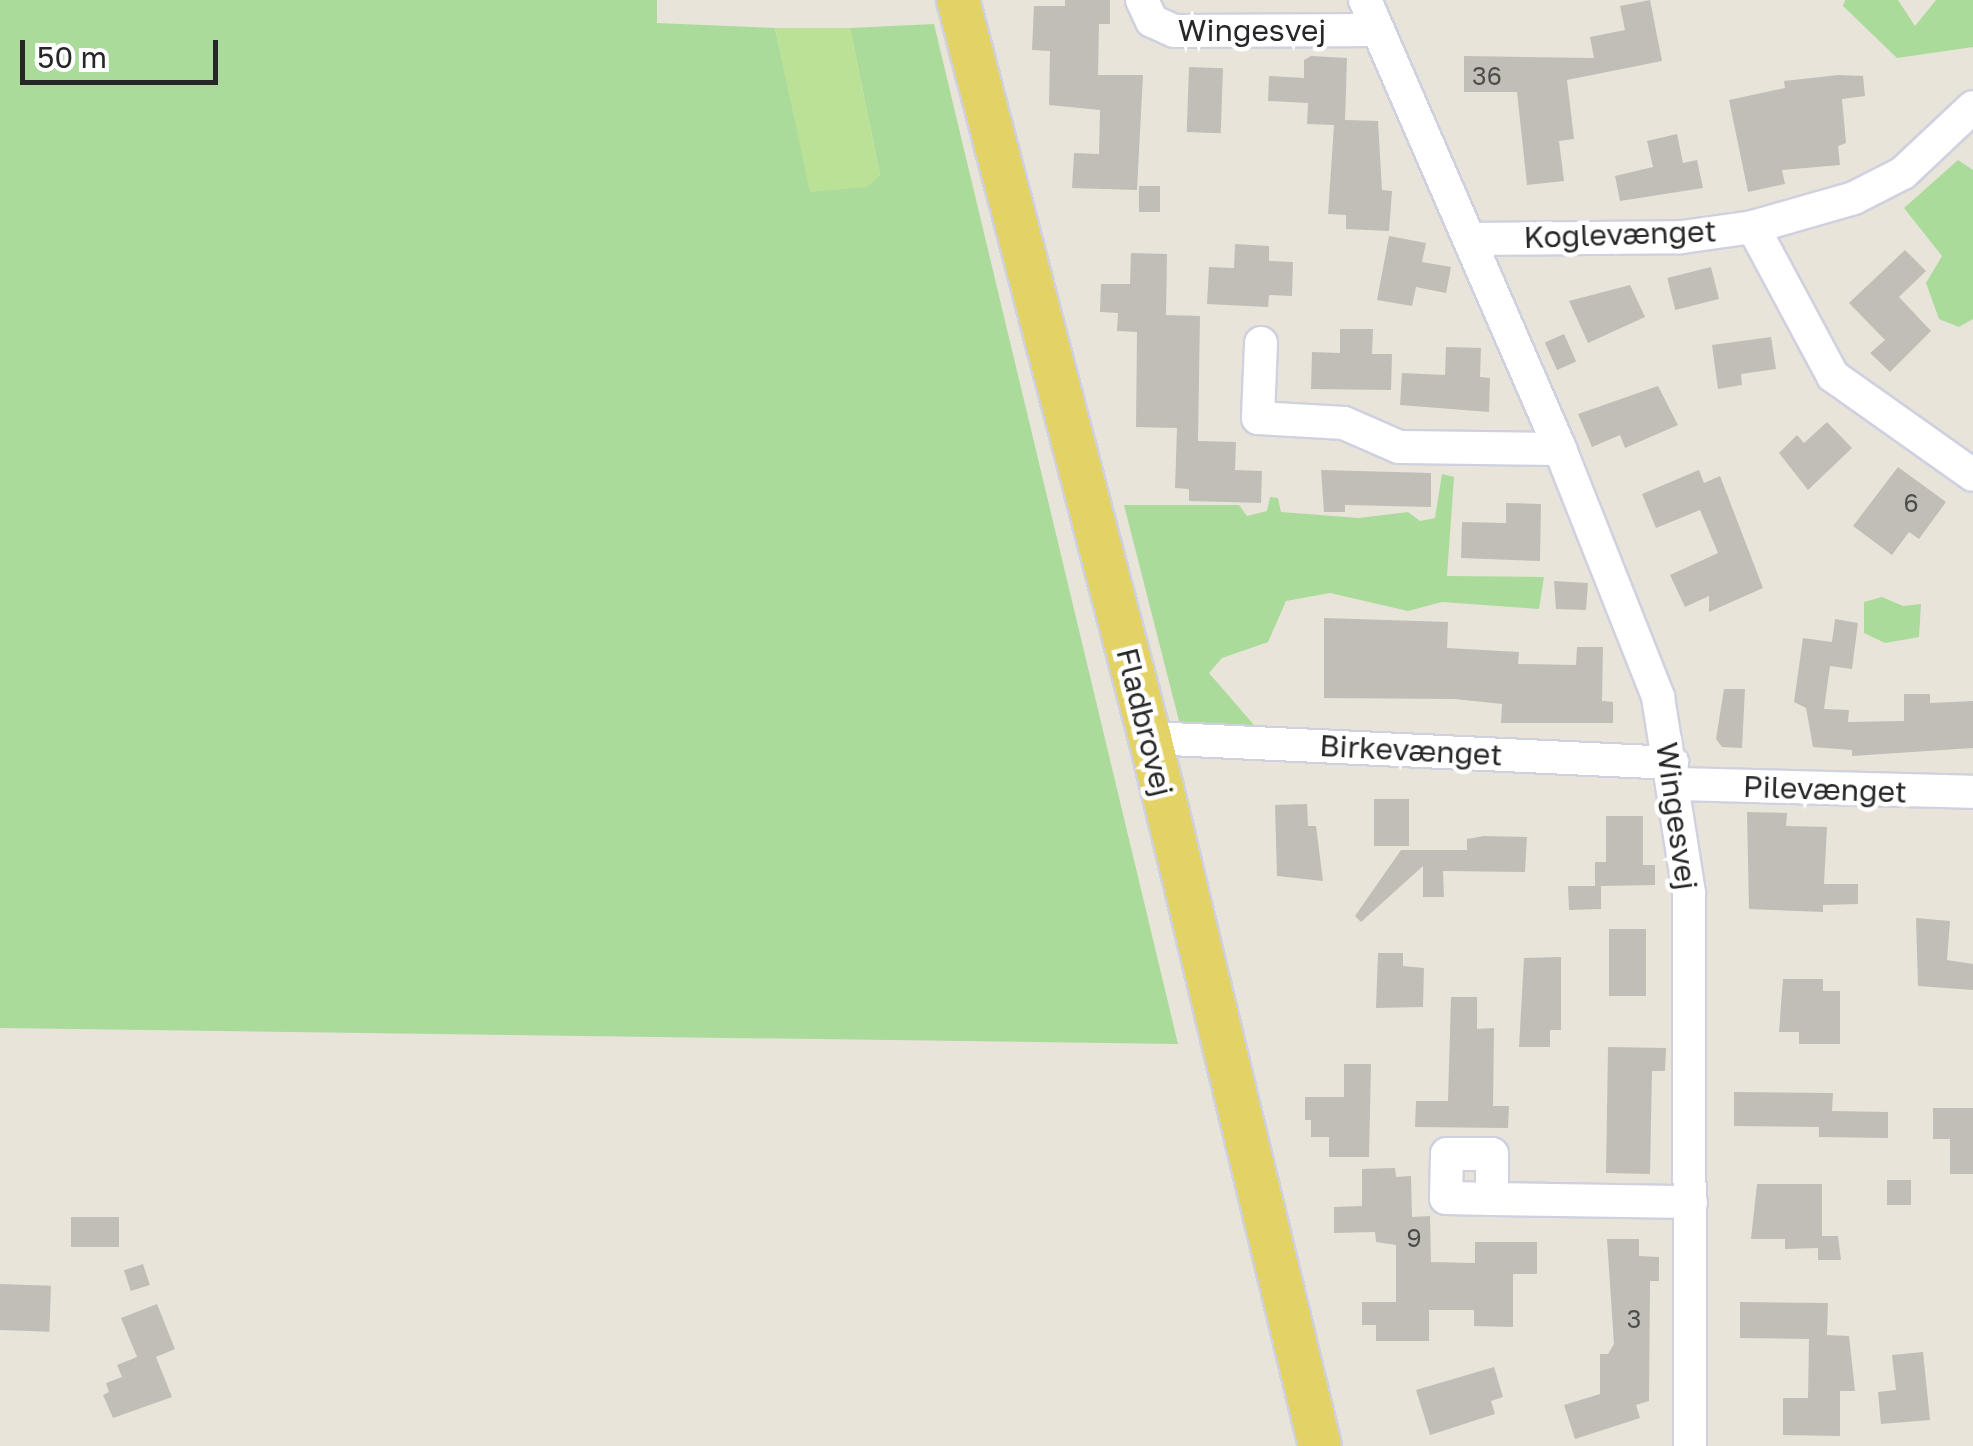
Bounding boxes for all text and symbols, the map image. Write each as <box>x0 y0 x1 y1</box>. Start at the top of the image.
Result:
street label: Wingesvej <box>1178 12 1326 48</box>
scale bar <box>25 20 222 82</box>
text: 50 m <box>37 39 107 75</box>
house number: 36 <box>1472 61 1502 91</box>
street label: Koglevænget <box>1523 213 1717 255</box>
house number: 6 <box>1903 488 1919 518</box>
street label: Fladbrovej <box>1109 644 1181 800</box>
street label: Birkevænget <box>1319 727 1503 773</box>
street label: Wingesvej <box>1649 740 1705 892</box>
street label: Pilevænget <box>1742 768 1908 810</box>
house number: 9 <box>1406 1223 1422 1253</box>
house number: 3 <box>1627 1304 1641 1334</box>

